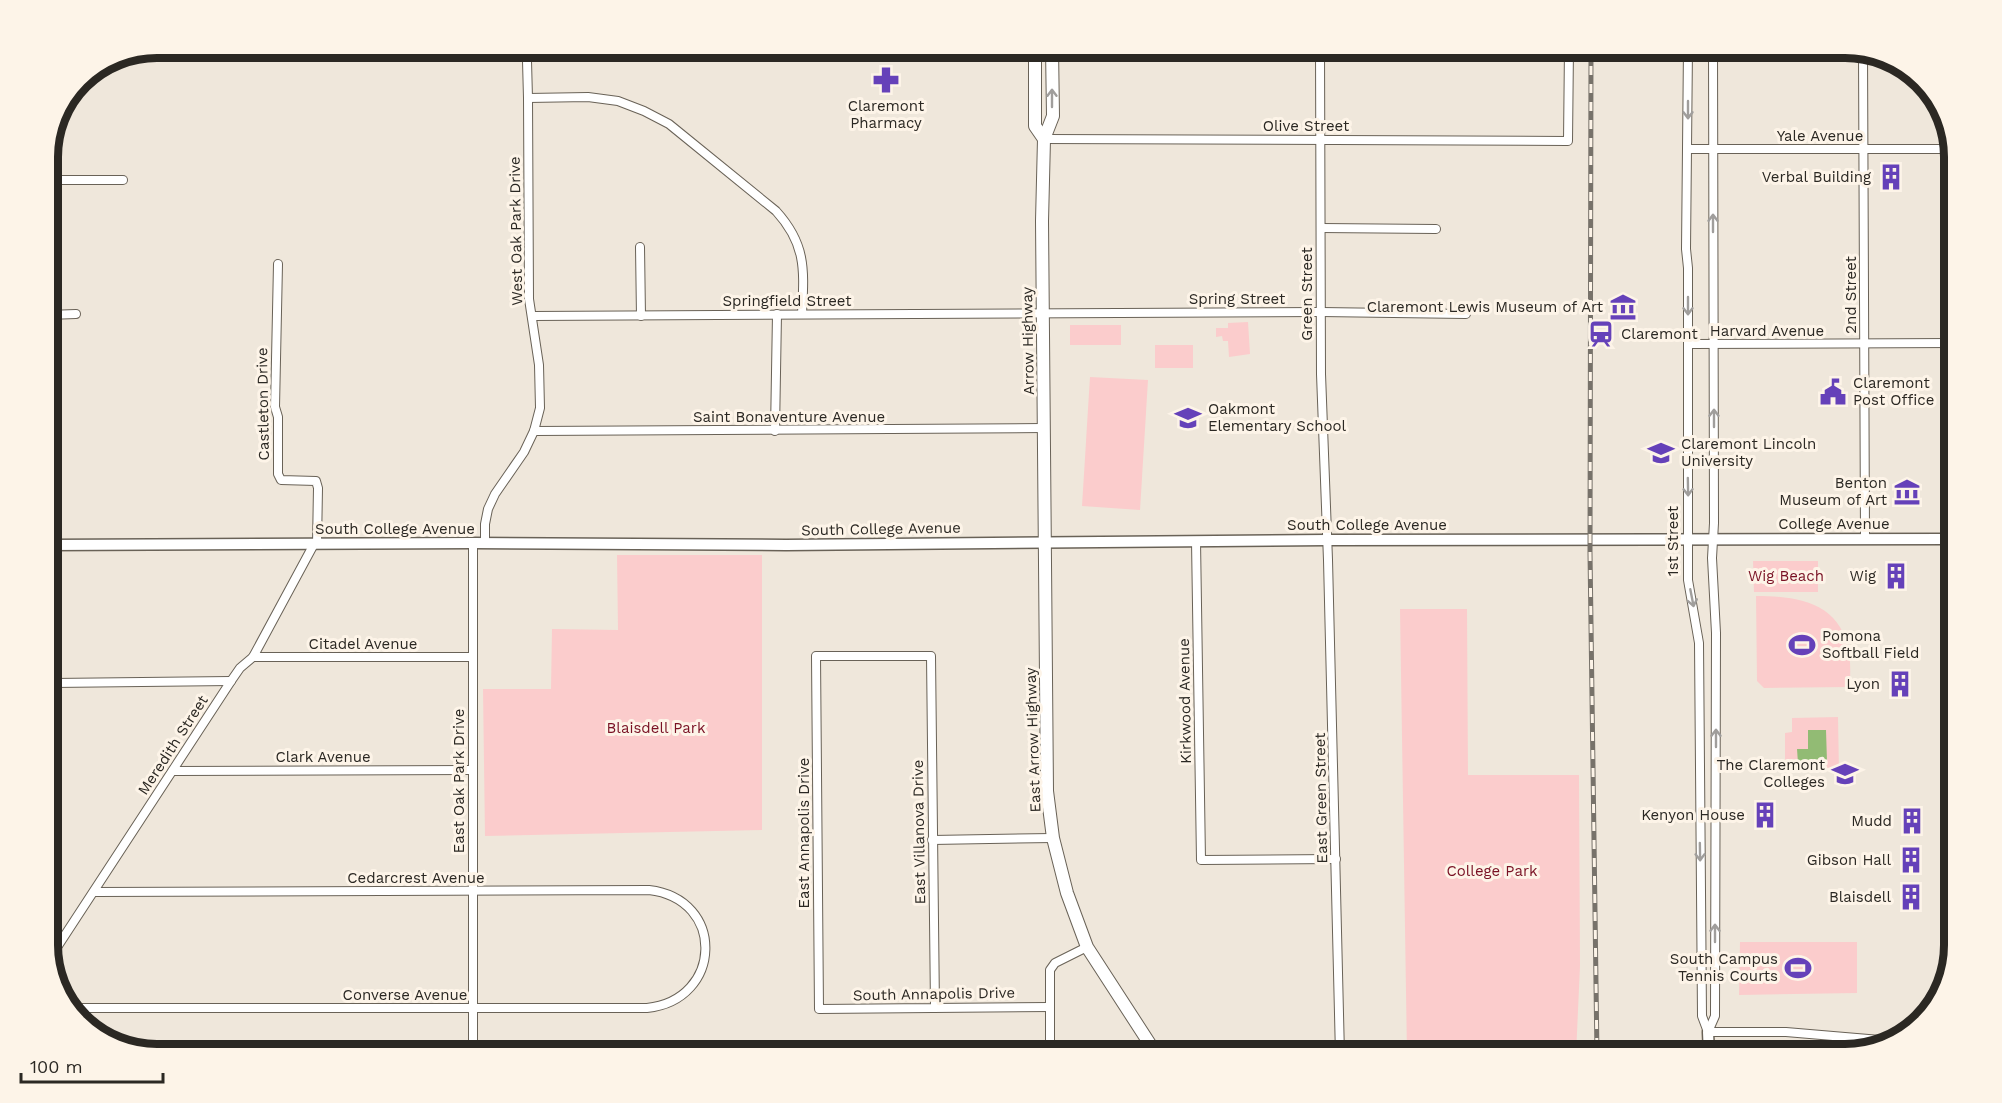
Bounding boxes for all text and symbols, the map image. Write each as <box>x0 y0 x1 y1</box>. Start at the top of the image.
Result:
pharmacy icon: Claremont Pharmacy <box>871 65 901 95</box>
one-way arrow <box>1047 89 1058 109</box>
place label: Claremont Pharmacy <box>848 97 925 132</box>
one-way arrow <box>1682 99 1694 119</box>
street label: Olive Street <box>1263 117 1350 135</box>
street label: Yale Avenue <box>1777 127 1863 145</box>
street label: West Oak Park Drive <box>506 156 526 306</box>
building icon: Verbal Building <box>1876 162 1906 192</box>
place label: Verbal Building <box>1762 168 1871 186</box>
one-way arrow <box>1707 214 1719 234</box>
street label: Green Street <box>1298 246 1316 341</box>
street label: 2nd Street <box>1842 255 1860 334</box>
street label: Arrow Highway <box>1018 286 1038 395</box>
street label: Spring Street <box>1189 290 1286 308</box>
street label: Springfield Street <box>722 292 852 310</box>
museum icon: Claremont Lewis Museum of Art <box>1608 292 1638 322</box>
one-way arrow <box>1682 296 1694 316</box>
place label: Claremont Lewis Museum of Art <box>1367 298 1604 316</box>
station icon: Claremont <box>1586 319 1616 349</box>
street label: Harvard Avenue <box>1710 322 1824 340</box>
place label: Claremont <box>1621 325 1698 343</box>
street label: Castleton Drive <box>253 347 273 461</box>
place label: Claremont Post Office <box>1853 374 1934 409</box>
public building icon: Claremont Post Office <box>1818 377 1848 407</box>
place label: Oakmont Elementary School <box>1208 400 1347 435</box>
school or university icon: Oakmont Elementary School <box>1173 403 1203 433</box>
street label: Saint Bonaventure Avenue <box>693 408 885 426</box>
one-way arrow <box>1708 409 1720 429</box>
place label: Claremont Lincoln University <box>1681 435 1816 470</box>
school or university icon: Claremont Lincoln University <box>1646 438 1676 468</box>
place label: Benton Museum of Art <box>1779 474 1888 509</box>
one-way arrow <box>1682 476 1694 496</box>
museum icon: Benton Museum of Art <box>1892 477 1922 507</box>
street label: 1st Street <box>1664 505 1682 576</box>
street label: College Avenue <box>1778 515 1890 533</box>
street label: South College Avenue <box>1287 516 1447 534</box>
street label: South College Avenue <box>801 519 961 539</box>
street label: South College Avenue <box>315 520 475 538</box>
building icon: Wig <box>1881 561 1911 591</box>
park label: Wig Beach <box>1748 567 1824 585</box>
place label: Wig <box>1850 567 1876 585</box>
one-way arrow <box>1686 588 1697 607</box>
place label: Pomona Softball Field <box>1822 627 1919 662</box>
sports icon: Pomona Softball Field <box>1787 630 1817 660</box>
street label: Citadel Avenue <box>309 635 417 653</box>
street label: Kirkwood Avenue <box>1175 638 1195 764</box>
street label: East Arrow Highway <box>1021 667 1045 813</box>
building icon: Lyon <box>1885 669 1915 699</box>
place label: Lyon <box>1846 675 1880 693</box>
street label: Meredith Street <box>134 691 212 798</box>
street label: East Oak Park Drive <box>450 709 468 853</box>
park label: Blaisdell Park <box>607 719 706 737</box>
one-way arrow <box>1710 729 1722 749</box>
street label: East Green Street <box>1311 732 1331 864</box>
street label: Clark Avenue <box>275 748 371 766</box>
place label: The Claremont Colleges <box>1717 756 1826 791</box>
street label: East Annapolis Drive <box>795 757 813 909</box>
school or university icon: The Claremont Colleges <box>1830 759 1860 789</box>
street label: East Villanova Drive <box>909 760 929 904</box>
building icon: Kenyon House <box>1750 800 1780 830</box>
place label: Kenyon House <box>1641 806 1745 824</box>
building icon: Mudd <box>1897 806 1927 836</box>
place label: Mudd <box>1851 812 1892 830</box>
one-way arrow <box>1695 842 1706 862</box>
building icon: Gibson Hall <box>1896 845 1926 875</box>
place label: Gibson Hall <box>1807 851 1891 869</box>
park label: College Park <box>1446 862 1538 880</box>
street label: Cedarcrest Avenue <box>347 869 485 887</box>
building icon: Blaisdell <box>1896 882 1926 912</box>
place label: Blaisdell <box>1829 888 1891 906</box>
one-way arrow <box>1709 924 1721 944</box>
place label: South Campus Tennis Courts <box>1670 950 1778 985</box>
sports icon: South Campus Tennis Courts <box>1783 953 1813 983</box>
street label: South Annapolis Drive <box>853 984 1015 1004</box>
street label: Converse Avenue <box>343 986 467 1004</box>
scale bar <box>21 1046 164 1084</box>
text: 100 m <box>30 1056 83 1077</box>

